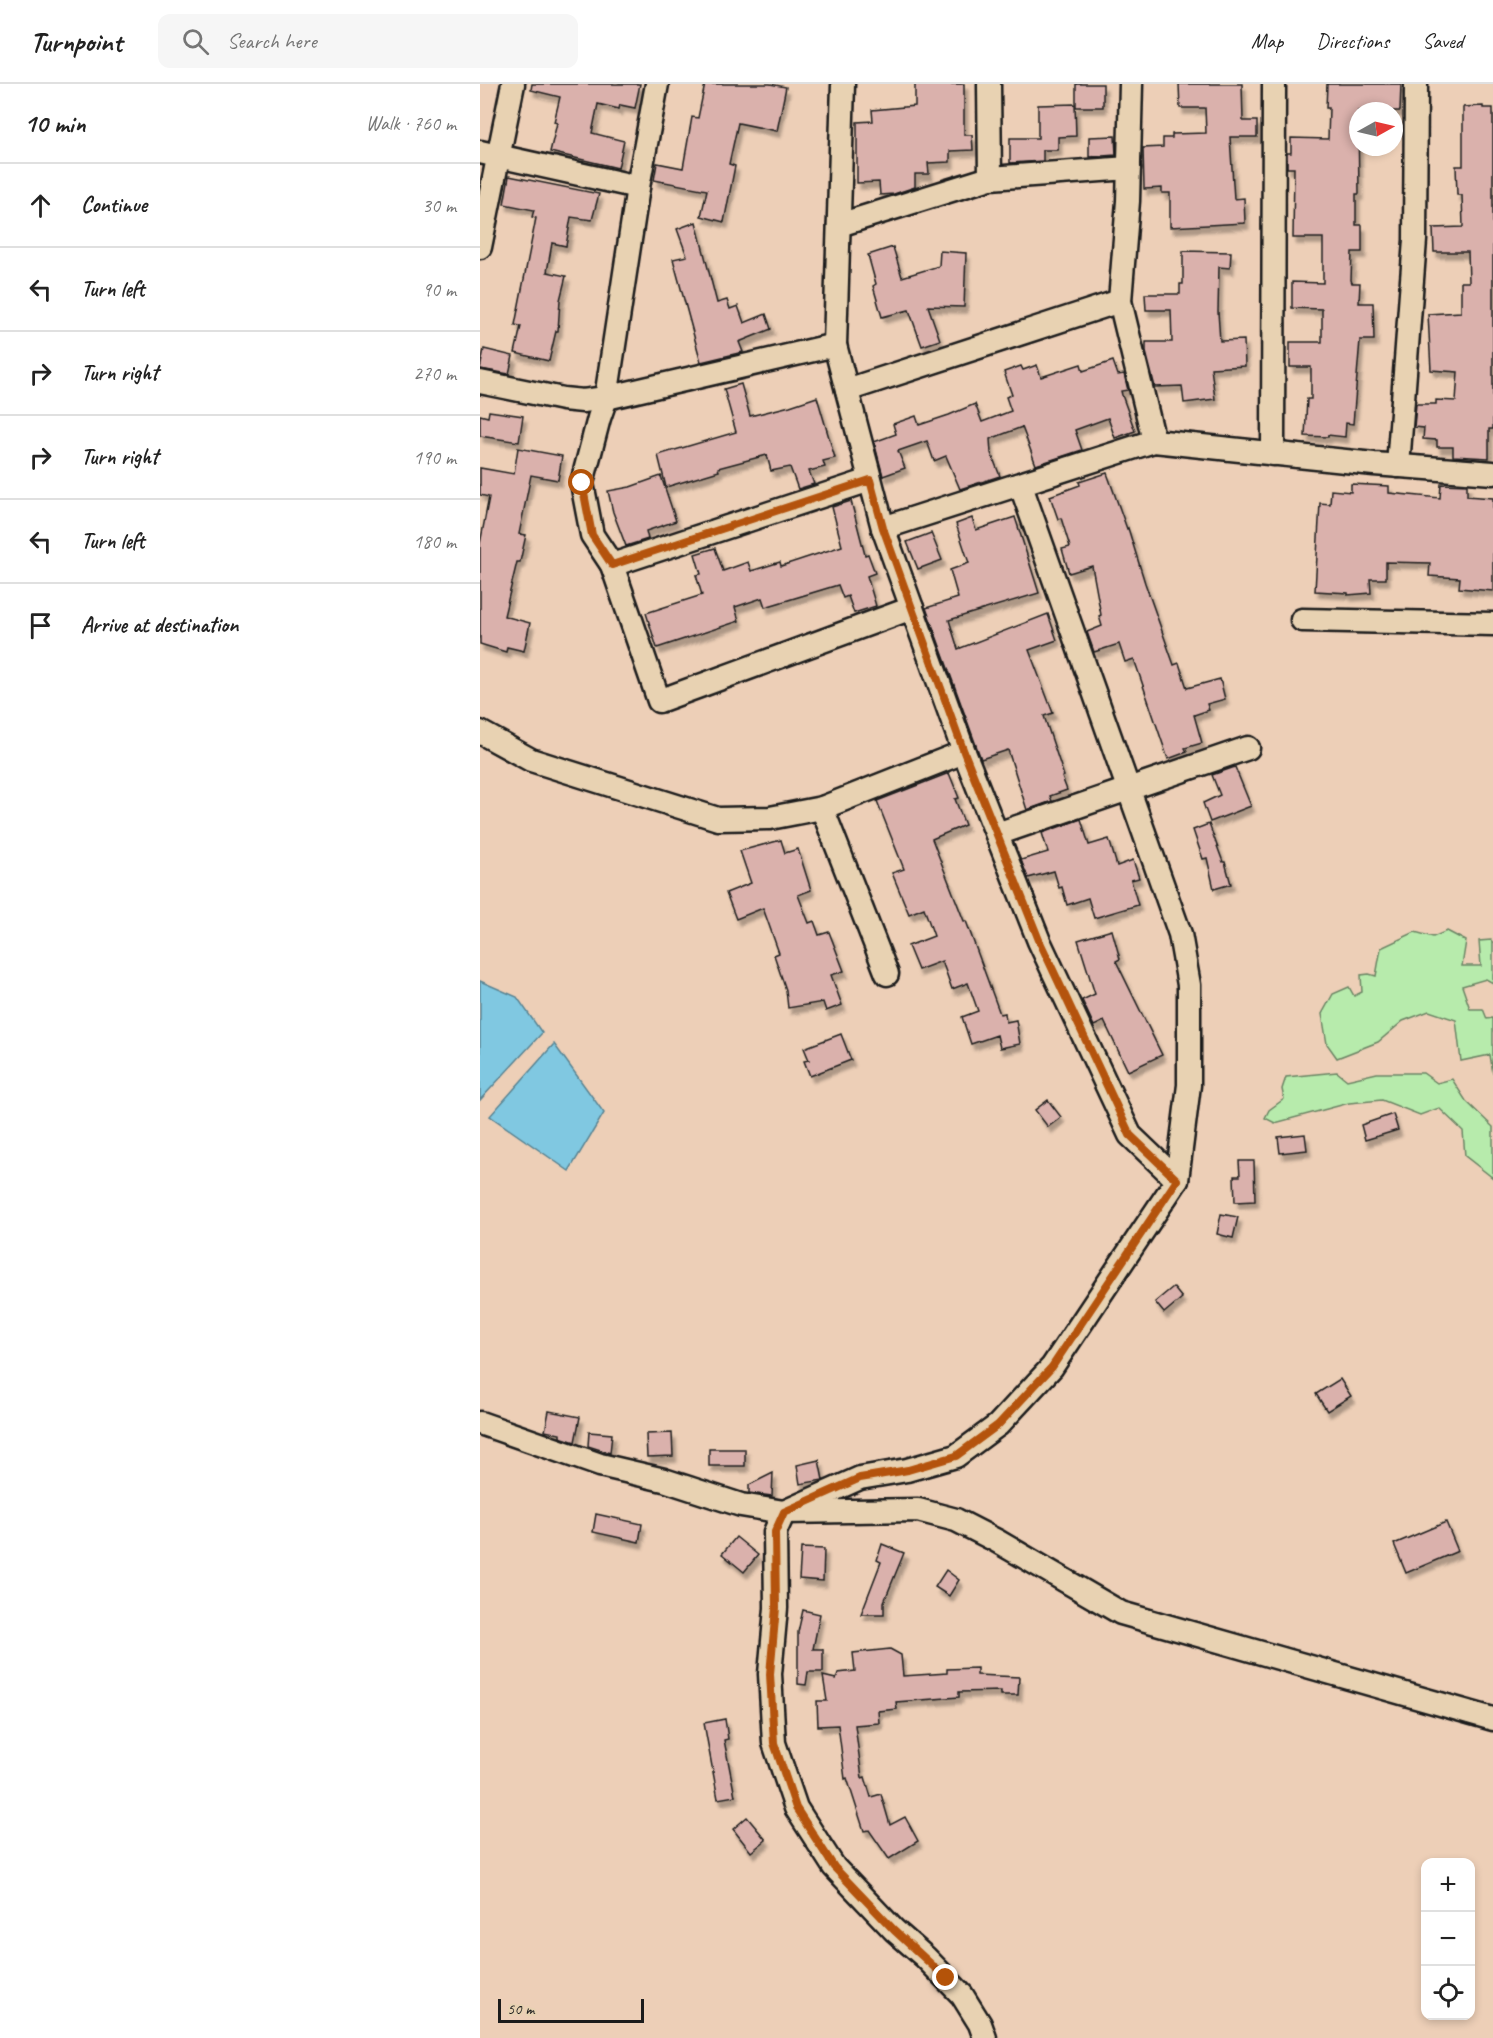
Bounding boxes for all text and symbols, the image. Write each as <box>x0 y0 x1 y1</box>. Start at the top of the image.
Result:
search box <box>158 14 578 68</box>
text: Turnpoint <box>30 24 122 59</box>
icon: search <box>179 25 212 58</box>
text: Search here <box>227 27 317 55</box>
text: Map <box>1251 28 1283 54</box>
text: Directions <box>1316 28 1389 54</box>
text: Saved <box>1422 28 1463 54</box>
north arrow <box>1349 102 1403 156</box>
text: 10 min <box>24 107 86 140</box>
text: Walk · 760 m <box>366 111 456 136</box>
icon: ahead <box>24 189 57 222</box>
text: Continue <box>81 191 147 219</box>
text: 30 m <box>422 193 456 218</box>
icon: left <box>24 273 57 306</box>
text: Turn left <box>81 275 145 303</box>
text: 90 m <box>422 277 456 302</box>
icon: right <box>24 357 57 390</box>
text: Turn right <box>81 359 158 387</box>
text: 270 m <box>413 361 456 386</box>
icon: right <box>24 441 57 474</box>
text: Turn right <box>81 443 158 471</box>
text: 190 m <box>413 445 456 470</box>
route start <box>568 469 594 495</box>
icon: left <box>24 525 57 558</box>
text: Turn left <box>81 527 145 555</box>
text: 180 m <box>413 529 456 554</box>
icon: arrive <box>24 609 57 642</box>
text: Arrive at destination <box>81 611 238 639</box>
map controls <box>1421 1858 1475 2020</box>
button: + <box>1421 1858 1475 1912</box>
button: − <box>1421 1912 1475 1966</box>
route end <box>932 1964 958 1990</box>
button: locate <box>1421 1966 1475 2020</box>
scale bar <box>498 1996 644 2024</box>
text: 50 m <box>507 1999 534 2019</box>

